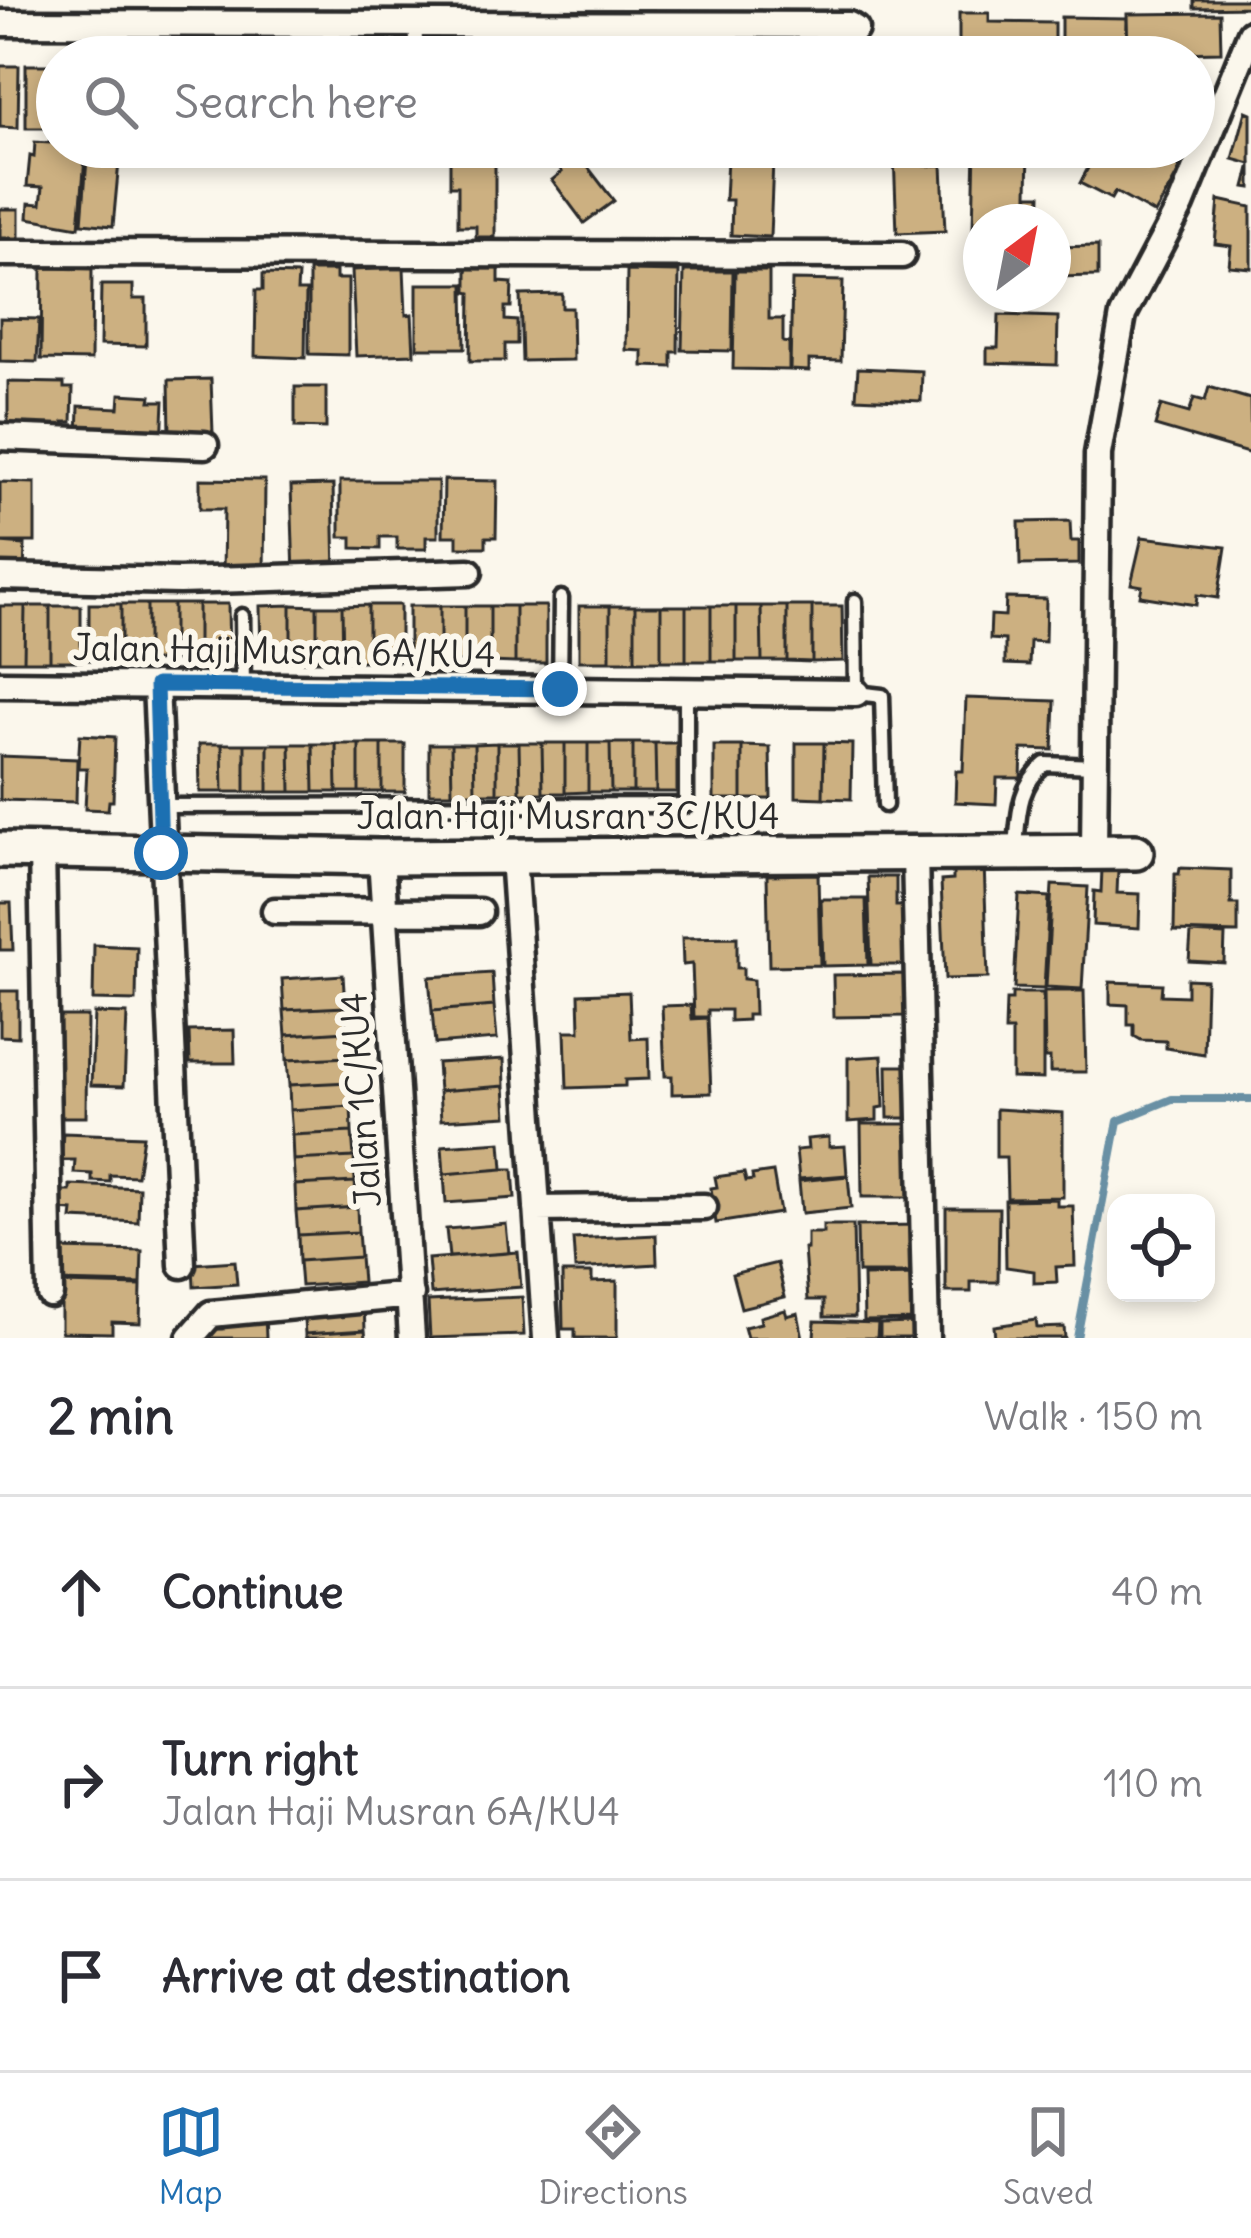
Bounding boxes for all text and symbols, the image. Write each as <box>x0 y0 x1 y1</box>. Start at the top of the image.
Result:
search box <box>36 36 1215 168</box>
icon: search <box>78 69 144 135</box>
text: Search here <box>174 74 418 130</box>
north arrow <box>963 204 1071 312</box>
street label: Jalan Haji Musran 6A/KU4 <box>72 625 496 677</box>
route end <box>533 662 587 716</box>
street label: Jalan Haji Musran 3C/KU4 <box>356 794 780 839</box>
route start <box>134 826 188 880</box>
street label: Jalan 1C/KU4 <box>331 991 391 1209</box>
map controls <box>1107 1194 1215 1302</box>
button: locate <box>1107 1194 1215 1302</box>
text: 2 min <box>48 1384 174 1448</box>
text: Walk · 150 m <box>984 1392 1203 1441</box>
icon: ahead <box>48 1559 114 1625</box>
text: Continue <box>162 1564 344 1620</box>
text: 40 m <box>1111 1567 1203 1616</box>
text: Turn right <box>162 1731 358 1787</box>
icon: right <box>48 1751 114 1817</box>
text: 110 m <box>1103 1759 1203 1808</box>
text: Jalan Haji Musran 6A/KU4 <box>162 1787 620 1836</box>
icon: arrive <box>48 1943 114 2009</box>
text: Arrive at destination <box>162 1948 571 2004</box>
tab: Map <box>158 2099 224 2213</box>
tab: Directions <box>539 2099 688 2213</box>
tab: Saved <box>1003 2099 1093 2213</box>

